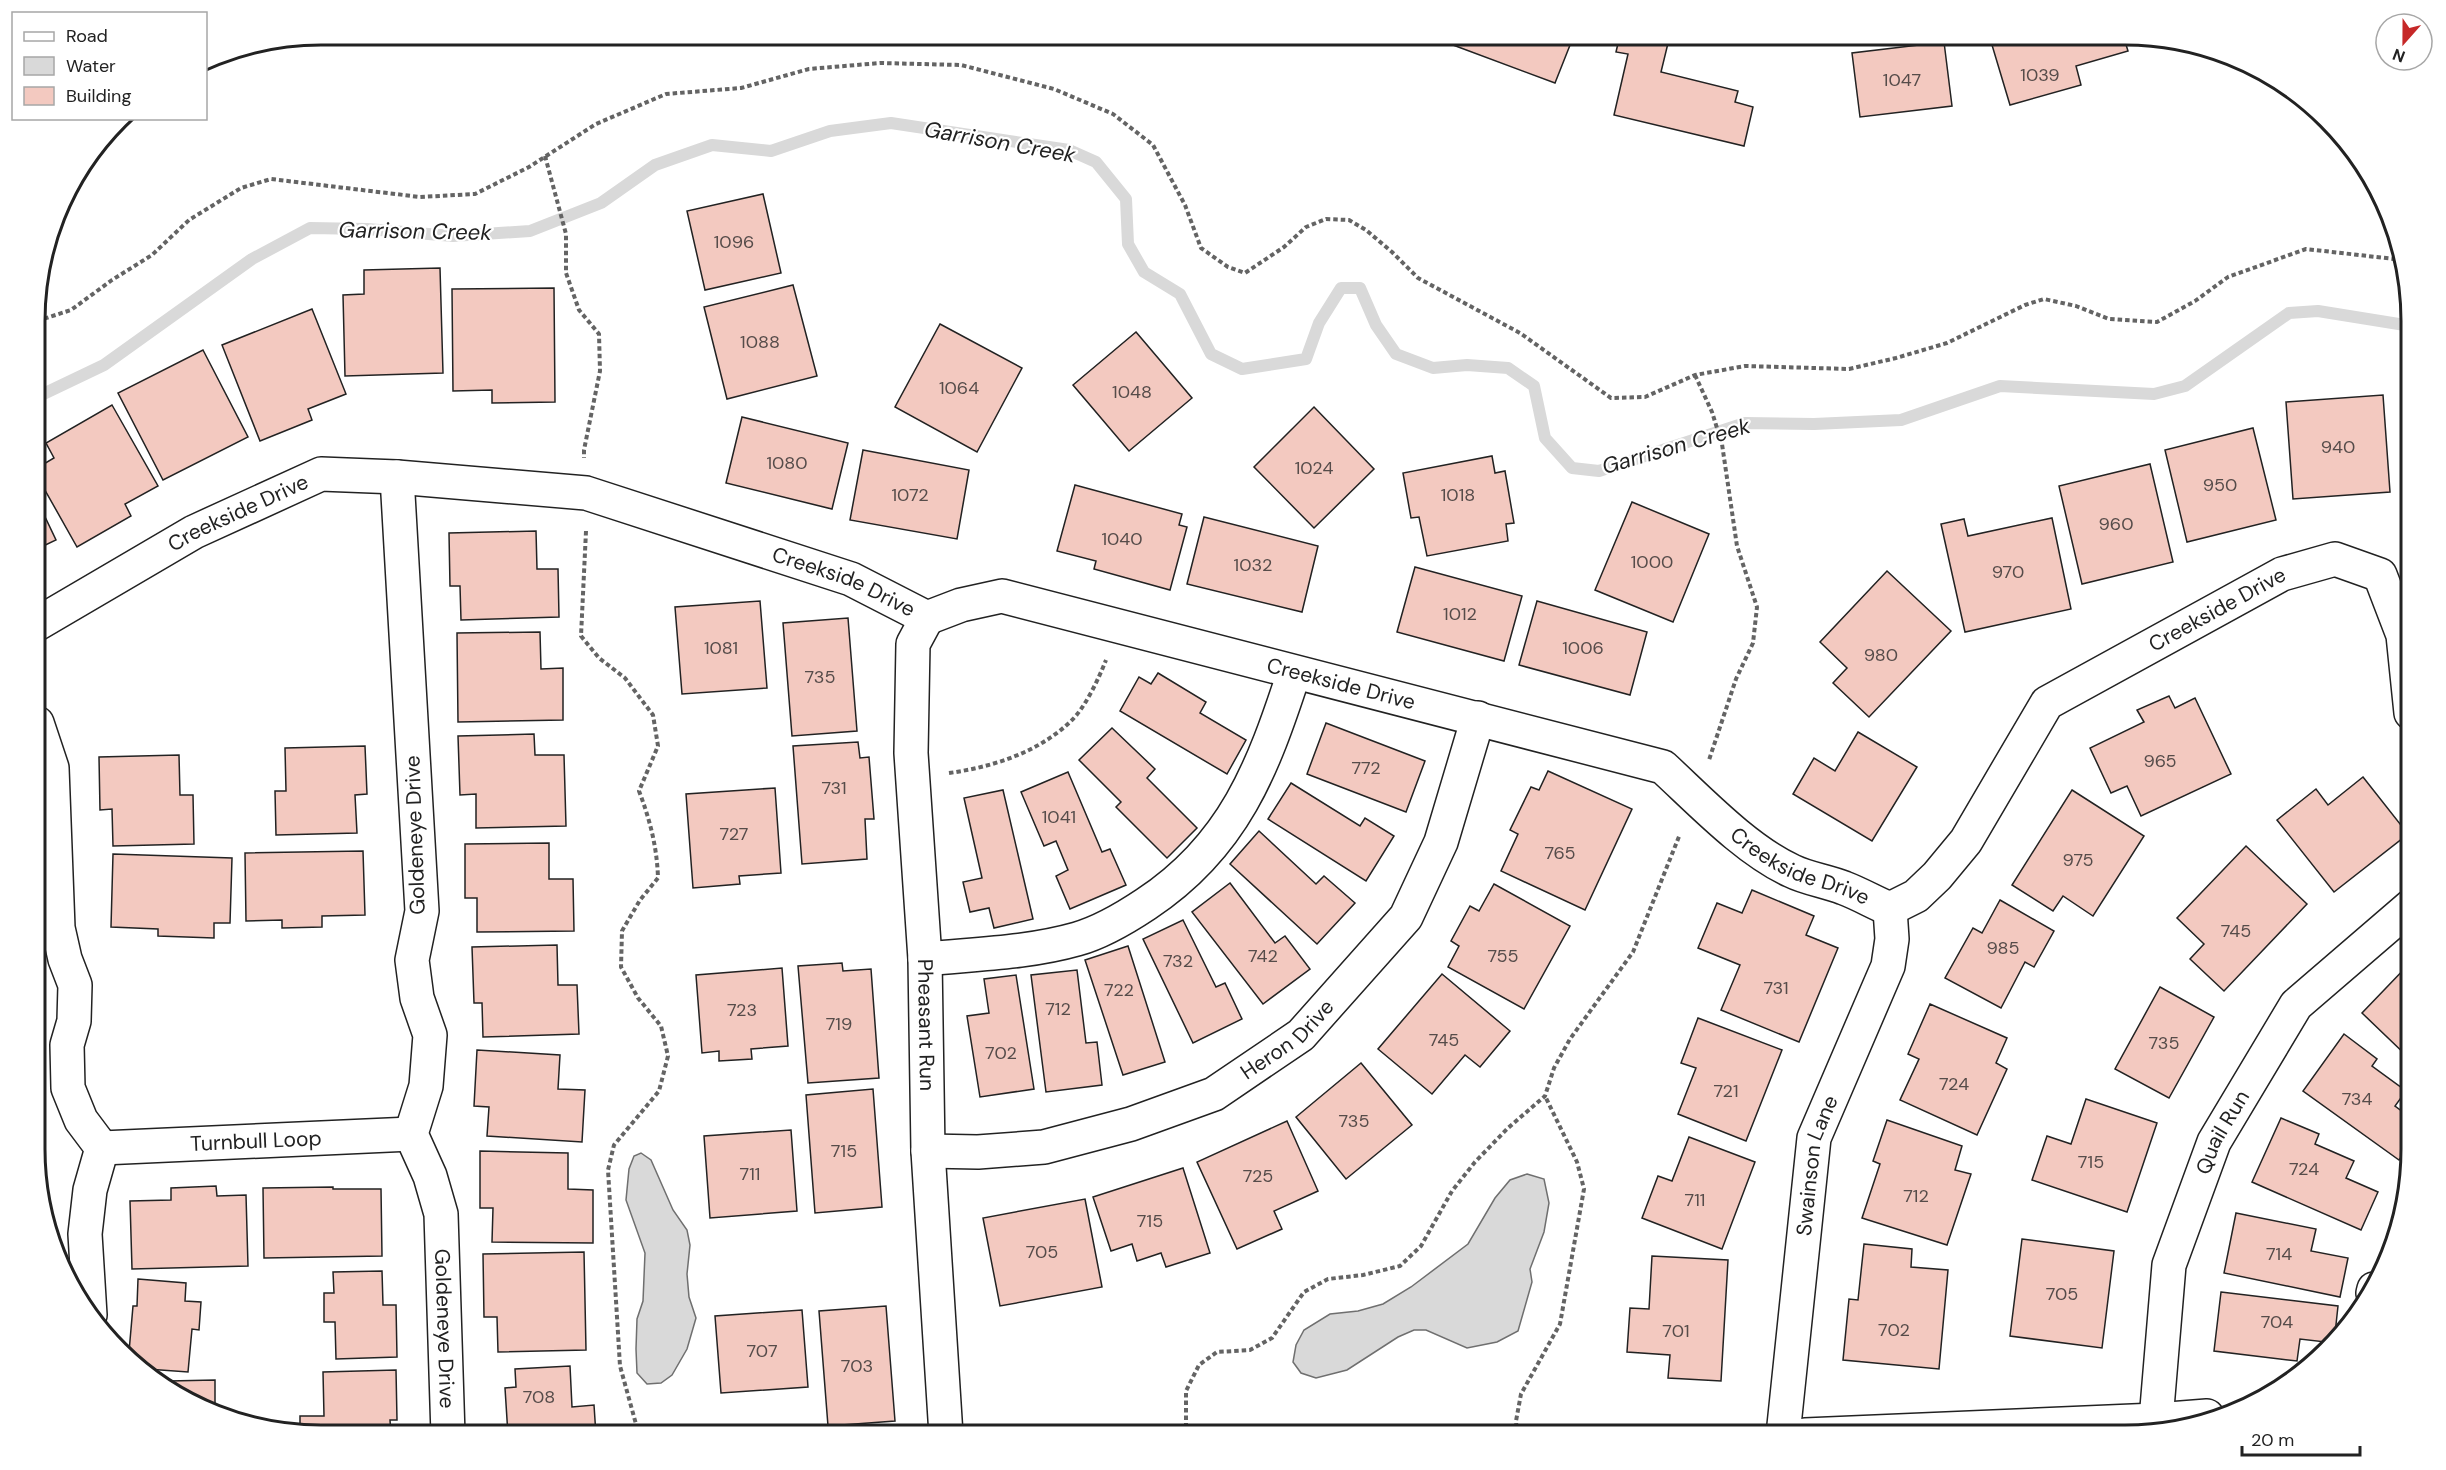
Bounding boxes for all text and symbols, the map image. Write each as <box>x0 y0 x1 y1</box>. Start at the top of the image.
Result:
legend <box>12 12 207 120</box>
north arrow <box>2374 12 2434 72</box>
text: Road <box>66 24 108 48</box>
text: N <box>2390 44 2408 67</box>
text: Water <box>66 54 116 78</box>
house number: 1039 <box>2020 63 2060 87</box>
house number: 1047 <box>1883 68 1921 92</box>
text: Building <box>66 84 131 108</box>
water label: Garrison Creek <box>922 114 1079 170</box>
water label: Garrison Creek <box>338 215 493 247</box>
house number: 1096 <box>714 230 754 254</box>
house number: 1088 <box>740 330 780 354</box>
house number: 1064 <box>939 376 979 400</box>
house number: 1048 <box>1112 380 1152 404</box>
water label: Garrison Creek <box>1598 411 1754 481</box>
house number: 940 <box>2321 435 2355 459</box>
house number: 1080 <box>766 451 808 475</box>
house number: 1024 <box>1295 456 1333 480</box>
street label: Creekside Drive <box>163 468 313 558</box>
house number: 950 <box>2203 473 2237 497</box>
house number: 1072 <box>891 483 929 507</box>
house number: 1018 <box>1441 483 1475 507</box>
house number: 960 <box>2099 512 2133 536</box>
house number: 1040 <box>1101 527 1143 551</box>
street label: Creekside Drive <box>769 540 920 624</box>
house number: 1000 <box>1631 550 1673 574</box>
house number: 1032 <box>1234 553 1272 577</box>
house number: 970 <box>1992 560 2024 584</box>
street label: Creekside Drive <box>2144 561 2291 658</box>
house number: 1012 <box>1443 602 1477 626</box>
house number: 1081 <box>704 636 738 660</box>
house number: 1006 <box>1562 636 1604 660</box>
house number: 980 <box>1864 643 1898 667</box>
street label: Creekside Drive <box>1264 651 1418 716</box>
house number: 735 <box>805 665 835 689</box>
house number: 965 <box>2143 749 2177 773</box>
street label: Goldeneye Drive <box>398 755 432 915</box>
house number: 772 <box>1351 756 1381 780</box>
house number: 731 <box>821 776 847 800</box>
house number: 1041 <box>1042 805 1076 829</box>
street label: Creekside Drive <box>1724 821 1874 912</box>
house number: 727 <box>720 822 748 846</box>
house number: 765 <box>1544 841 1576 865</box>
house number: 975 <box>2063 848 2093 872</box>
house number: 745 <box>2221 919 2251 943</box>
house number: 985 <box>1987 936 2019 960</box>
house number: 742 <box>1248 944 1278 968</box>
house number: 755 <box>1487 944 1519 968</box>
house number: 732 <box>1163 949 1193 973</box>
street label: Pheasant Run <box>911 959 941 1091</box>
house number: 731 <box>1763 976 1789 1000</box>
house number: 722 <box>1104 978 1134 1002</box>
street label: Heron Drive <box>1235 993 1340 1086</box>
house number: 712 <box>1045 997 1071 1021</box>
house number: 723 <box>727 998 757 1022</box>
house number: 719 <box>826 1012 852 1036</box>
house number: 745 <box>1429 1028 1459 1052</box>
house number: 735 <box>2149 1031 2179 1055</box>
house number: 702 <box>985 1041 1017 1065</box>
house number: 724 <box>1939 1072 1969 1096</box>
house number: 721 <box>1713 1079 1739 1103</box>
street label: Quail Run <box>2189 1085 2256 1178</box>
house number: 734 <box>2342 1087 2372 1111</box>
street label: Swainson Lane <box>1790 1091 1845 1237</box>
house number: 735 <box>1339 1109 1369 1133</box>
street label: Turnbull Loop <box>190 1124 322 1158</box>
house number: 715 <box>831 1139 857 1163</box>
house number: 715 <box>2078 1150 2104 1174</box>
house number: 724 <box>2289 1157 2319 1181</box>
house number: 711 <box>740 1162 760 1186</box>
house number: 725 <box>1243 1164 1273 1188</box>
house number: 712 <box>1903 1184 1929 1208</box>
house number: 711 <box>1685 1188 1705 1212</box>
house number: 715 <box>1137 1209 1163 1233</box>
house number: 705 <box>1026 1240 1058 1264</box>
house number: 714 <box>2266 1242 2292 1266</box>
street label: Goldeneye Drive <box>428 1248 461 1409</box>
house number: 705 <box>2046 1282 2078 1306</box>
house number: 704 <box>2261 1310 2293 1334</box>
house number: 702 <box>1878 1318 1910 1342</box>
house number: 701 <box>1662 1319 1690 1343</box>
house number: 707 <box>746 1339 778 1363</box>
house number: 703 <box>841 1354 873 1378</box>
house number: 708 <box>523 1385 555 1409</box>
scale bar <box>2242 1419 2360 1457</box>
text: 20 m <box>2251 1428 2294 1452</box>

